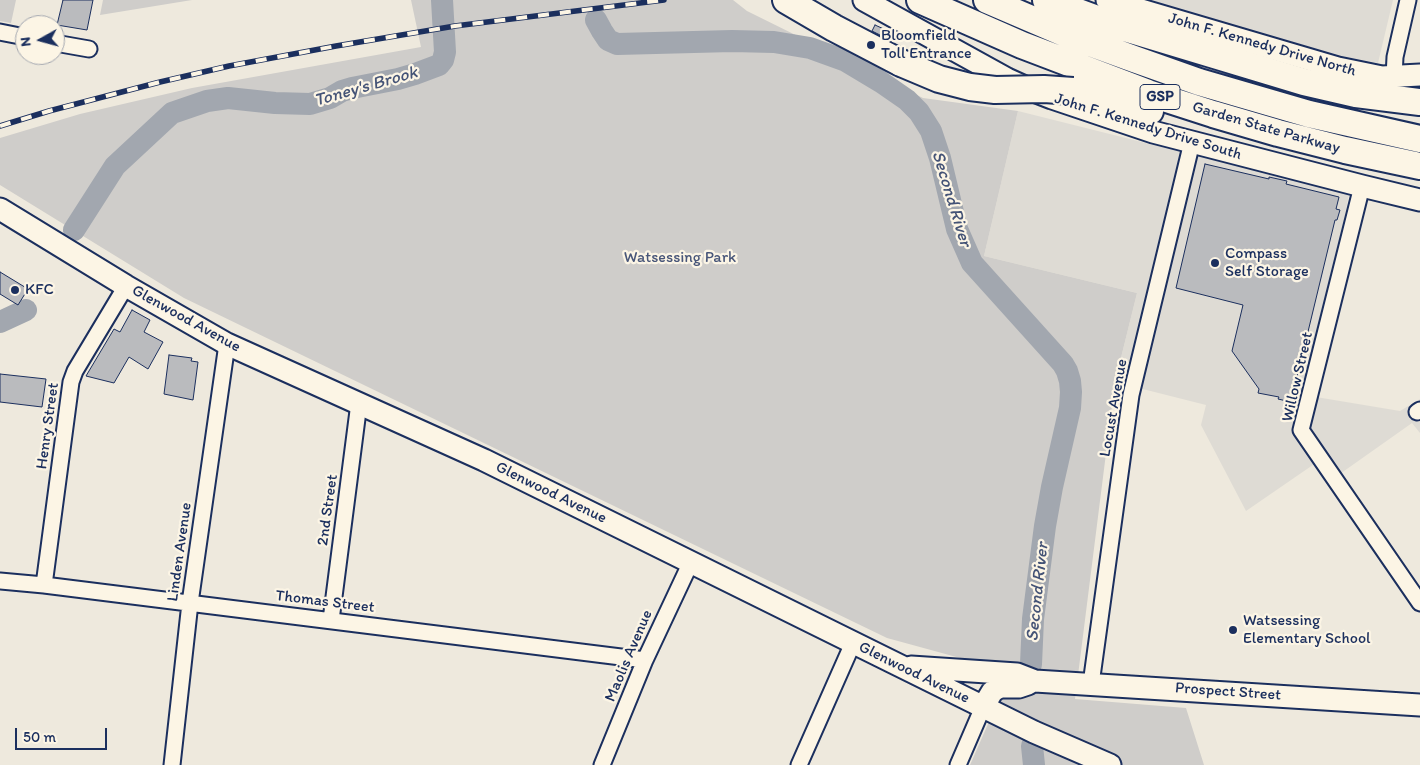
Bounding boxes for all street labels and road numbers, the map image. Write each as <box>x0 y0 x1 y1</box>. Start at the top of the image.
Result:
street label: John F. Kennedy Drive North <box>1166 9 1358 81</box>
road number: GSP <box>1140 84 1180 110</box>
street label: John F. Kennedy Drive South <box>1052 89 1244 165</box>
street label: Garden State Parkway <box>1190 98 1342 158</box>
street label: Glenwood Avenue <box>128 281 244 357</box>
street label: Willow Street <box>1278 330 1318 424</box>
street label: Locust Avenue <box>1096 357 1132 459</box>
street label: Henry Street <box>32 381 64 471</box>
street label: Glenwood Avenue <box>492 458 610 528</box>
street label: 2nd Street <box>313 473 343 547</box>
street label: Linden Avenue <box>164 501 196 603</box>
street label: Thomas Street <box>274 586 376 618</box>
street label: Maolis Avenue <box>601 607 657 705</box>
street label: Glenwood Avenue <box>855 638 973 708</box>
street label: Prospect Street <box>1174 679 1282 705</box>

